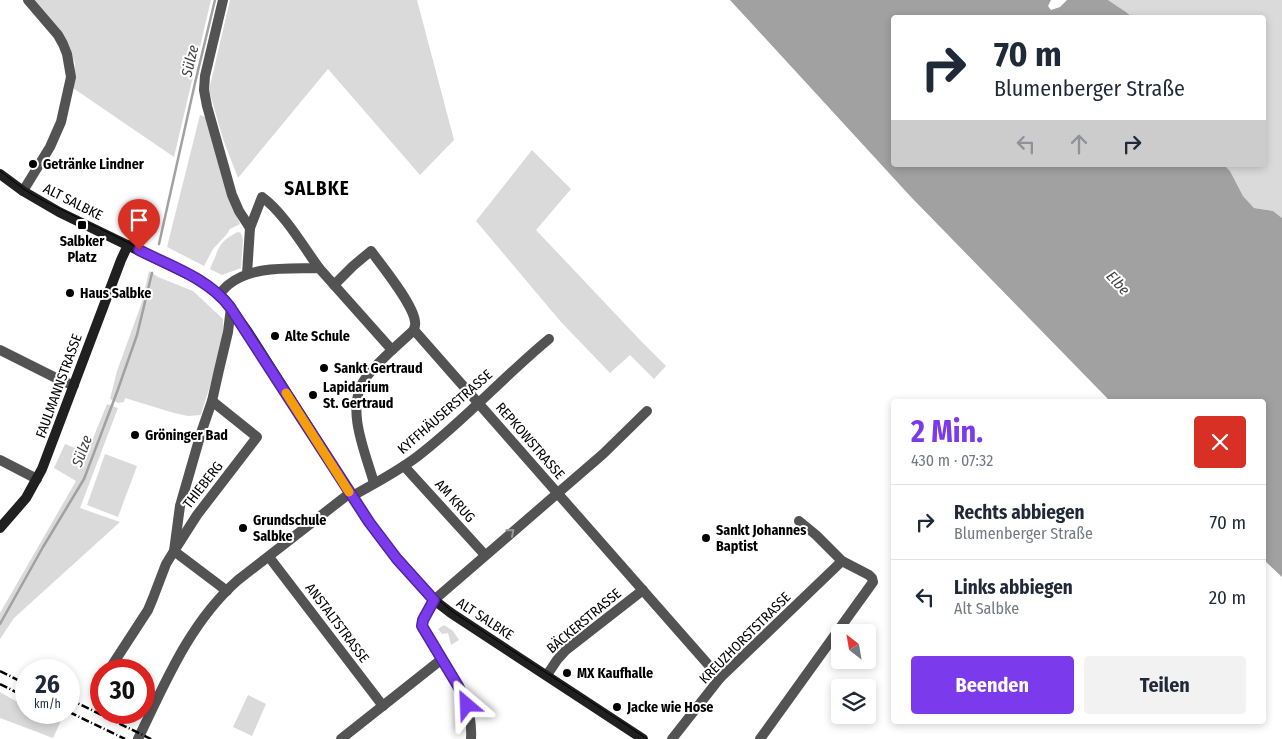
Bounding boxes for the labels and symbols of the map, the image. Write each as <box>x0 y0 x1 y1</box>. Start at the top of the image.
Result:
water label: Sülze <box>177 43 202 80</box>
place label: Getränke Lindner <box>43 156 145 173</box>
marker: Getränke Lindner <box>27 158 39 170</box>
district label: SALBKE <box>284 177 350 200</box>
street label: ALT SALBKE <box>41 180 106 224</box>
pin <box>118 199 160 250</box>
marker: Salbker Platz <box>76 219 88 231</box>
place label: Salbker Platz <box>60 233 105 266</box>
water label: Elbe <box>1103 267 1133 299</box>
place label: Haus Salbke <box>80 285 151 302</box>
marker: Haus Salbke <box>64 287 76 299</box>
place label: Alte Schule <box>284 328 350 345</box>
marker: Alte Schule <box>269 330 281 342</box>
street label: FAULMANNSTRASSE <box>32 331 86 440</box>
place label: Sankt Gertraud <box>334 360 423 377</box>
marker: Sankt Gertraud <box>318 362 330 374</box>
street label: KYFFHÄUSERSTRASSE <box>394 366 496 458</box>
place label: Lapidarium St. Gertraud <box>323 379 393 412</box>
marker: Lapidarium St. Gertraud <box>307 389 319 401</box>
street label: REPKOWSTRASSE <box>492 399 568 483</box>
place label: Gröninger Bad <box>145 427 228 444</box>
marker: Gröninger Bad <box>129 429 141 441</box>
water label: Sülze <box>68 433 96 470</box>
street label: THIEBERG <box>179 458 227 512</box>
street label: AM KRUG <box>431 476 479 526</box>
place label: Grundschule Salbke <box>253 512 326 545</box>
marker: Grundschule Salbke <box>237 522 249 534</box>
place label: Sankt Johannes Baptist <box>716 522 806 555</box>
one-way arrow <box>506 529 515 538</box>
marker: Sankt Johannes Baptist <box>700 532 712 544</box>
street label: ANSTALTSTRASSE <box>302 580 373 667</box>
street label: BÄCKERSTRASSE <box>543 585 625 657</box>
street label: KREUZHORSTSTRASSE <box>696 588 795 687</box>
street label: ALT SALBKE <box>453 594 517 644</box>
north arrow <box>831 624 876 669</box>
speed limit sign: 30 <box>90 659 155 724</box>
place label: MX Kaufhalle <box>577 665 653 682</box>
marker: MX Kaufhalle <box>561 667 573 679</box>
position arrow <box>440 678 492 730</box>
place label: Jacke wie Hose <box>626 699 713 716</box>
marker: Jacke wie Hose <box>611 701 623 713</box>

